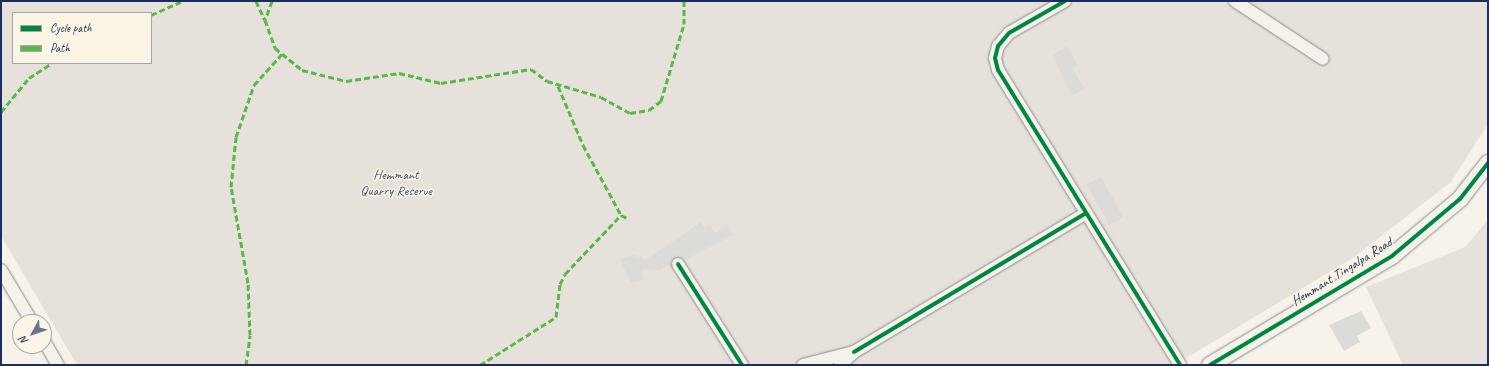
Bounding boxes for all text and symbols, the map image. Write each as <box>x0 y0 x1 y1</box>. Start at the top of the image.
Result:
legend <box>12 12 152 64</box>
text: Cycle path <box>50 20 92 36</box>
text: Path <box>50 40 70 56</box>
park label: Hemmant Quarry Reserve <box>360 167 432 200</box>
street label: Hemmant Tingalpa Road <box>1289 234 1395 310</box>
north arrow <box>12 314 52 354</box>
text: N <box>16 334 31 348</box>

